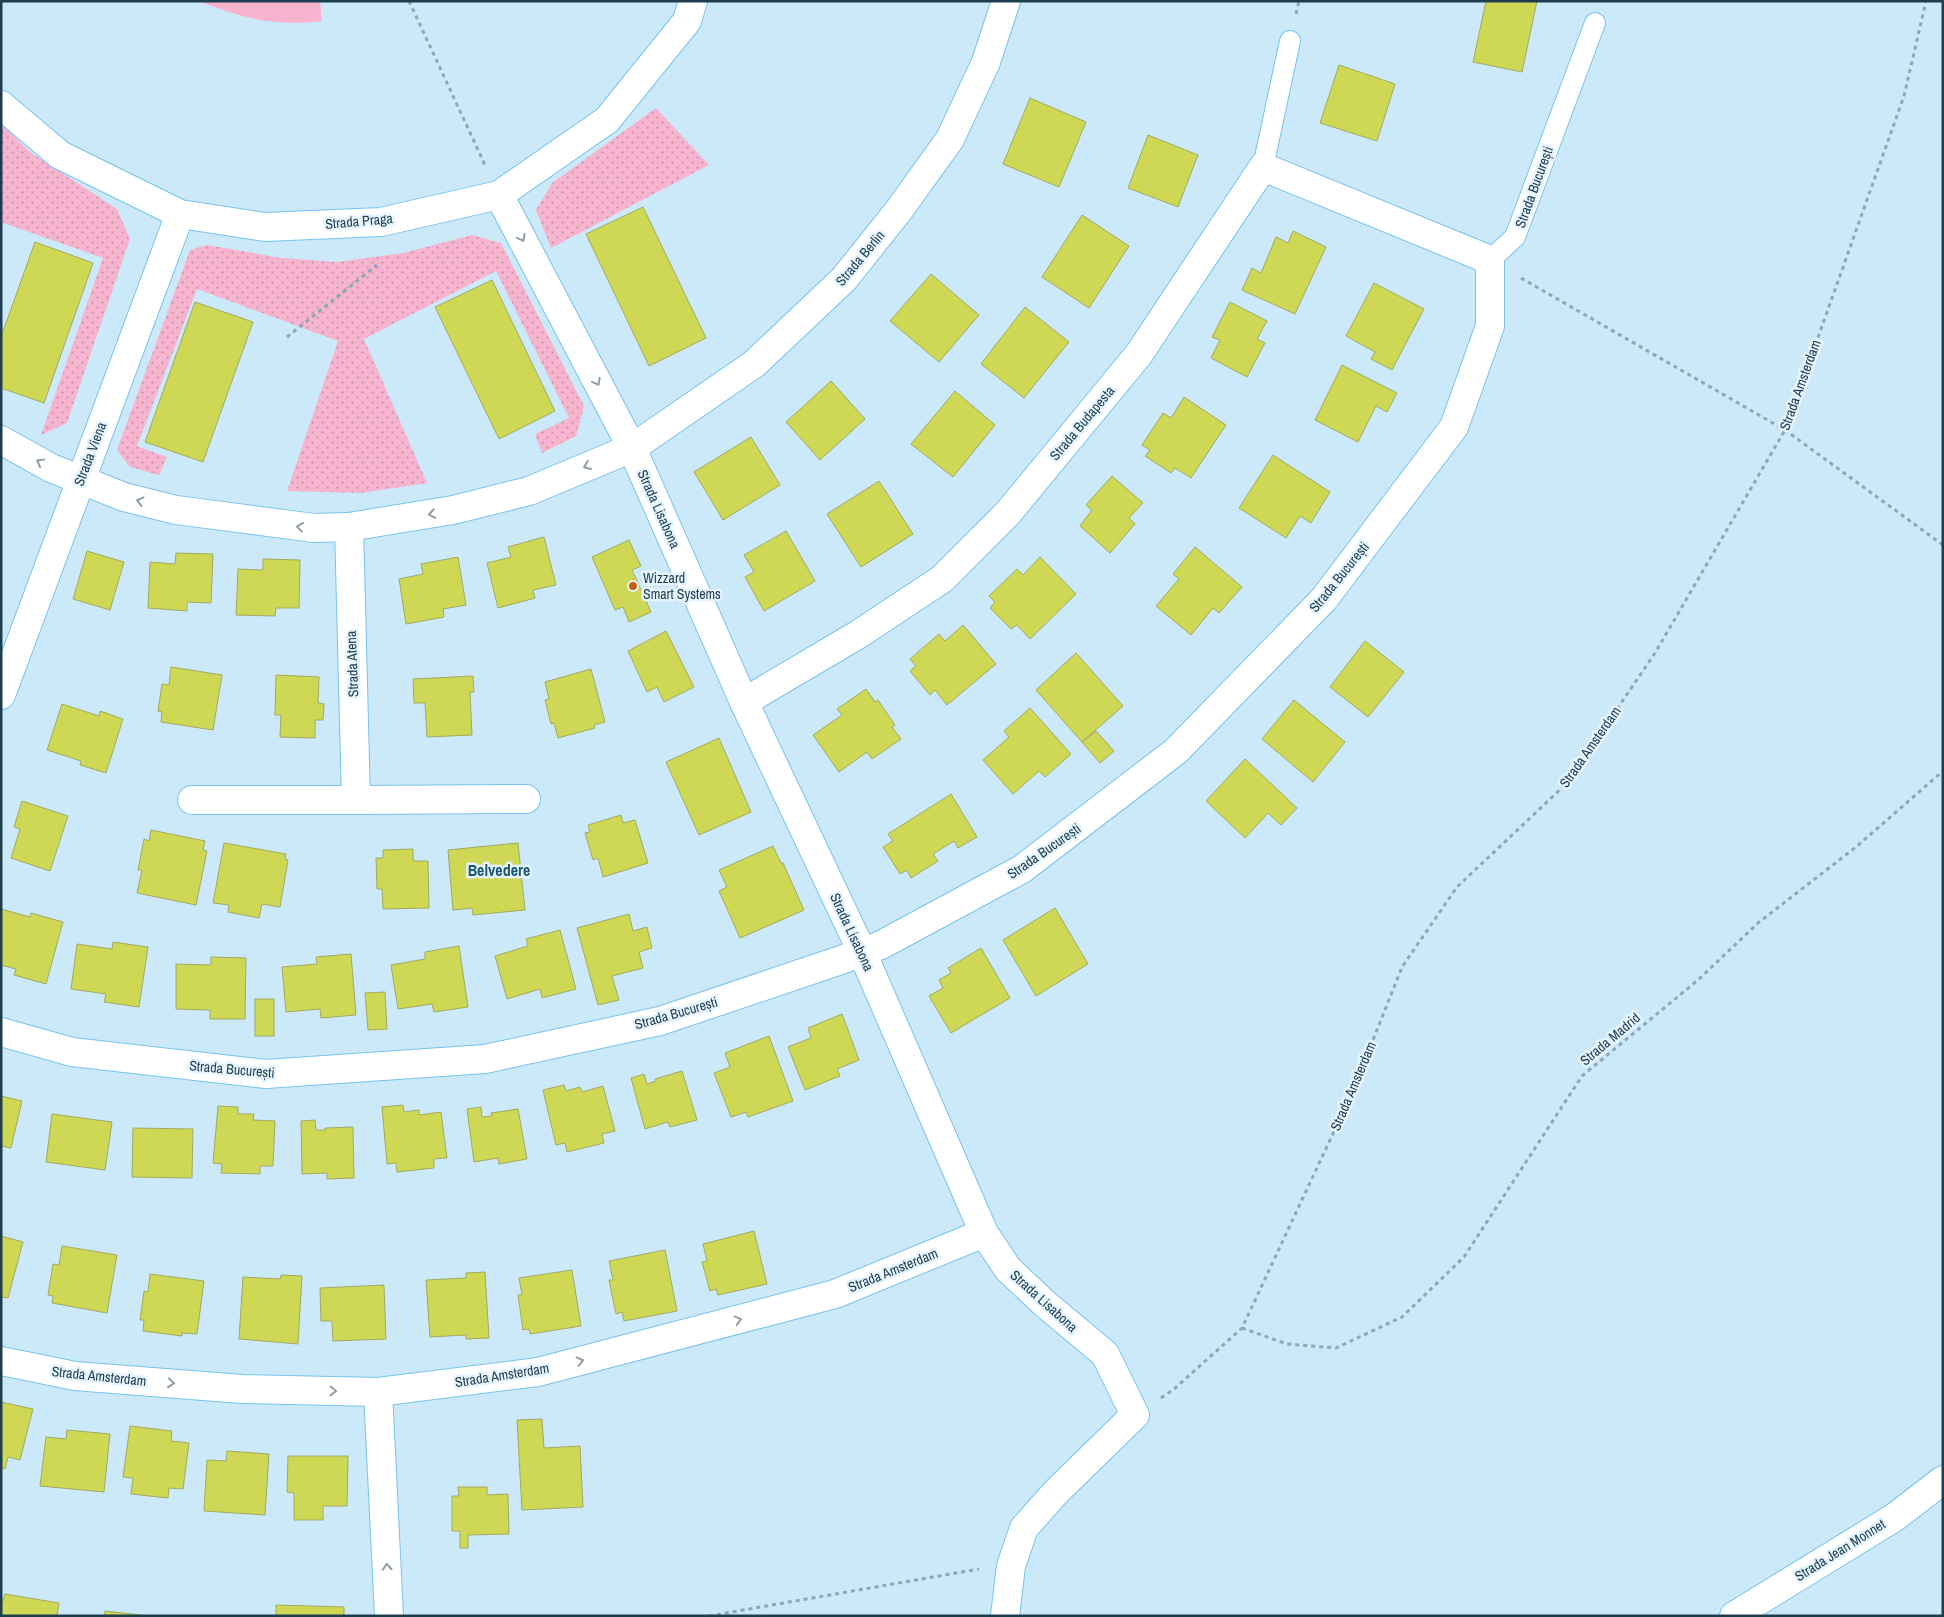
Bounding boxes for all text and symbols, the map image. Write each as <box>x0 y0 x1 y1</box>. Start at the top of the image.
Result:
street label: Strada București <box>1511 144 1557 230</box>
street label: Strada Praga <box>325 209 394 233</box>
street label: Strada Berlin <box>832 227 888 289</box>
one-way arrow <box>515 233 525 242</box>
street label: Strada Amsterdam <box>1775 337 1825 433</box>
one-way arrow <box>591 377 601 386</box>
street label: Strada Budapesta <box>1046 382 1119 464</box>
street label: Strada Viena <box>70 419 111 488</box>
one-way arrow <box>36 458 45 468</box>
one-way arrow <box>583 459 592 470</box>
street label: Strada Lisabona <box>634 467 685 552</box>
one-way arrow <box>136 496 144 507</box>
one-way arrow <box>428 508 437 518</box>
one-way arrow <box>296 522 305 532</box>
street label: Strada București <box>1305 538 1373 616</box>
place label: Wizzard Smart Systems <box>643 569 721 603</box>
marker: Wizzard Smart Systems <box>627 580 639 592</box>
street label: Strada Atena <box>342 630 362 697</box>
street label: Strada Amsterdam <box>1555 703 1625 791</box>
street label: Strada București <box>1004 819 1084 883</box>
district label: Belvedere <box>468 859 530 881</box>
street label: Strada Lisabona <box>826 890 878 975</box>
street label: Strada București <box>632 993 720 1033</box>
street label: Strada Madrid <box>1576 1009 1644 1069</box>
street label: Strada Amsterdam <box>1326 1039 1380 1133</box>
street label: Strada București <box>189 1056 275 1082</box>
street label: Strada Amsterdam <box>846 1244 940 1296</box>
street label: Strada Lisabona <box>1007 1266 1082 1336</box>
one-way arrow <box>733 1315 742 1326</box>
one-way arrow <box>576 1356 585 1367</box>
street label: Strada Amsterdam <box>454 1359 550 1391</box>
street label: Strada Amsterdam <box>51 1362 147 1390</box>
one-way arrow <box>167 1378 175 1389</box>
one-way arrow <box>330 1386 337 1396</box>
street label: Strada Jean Monnet <box>1791 1515 1889 1585</box>
one-way arrow <box>381 1563 392 1571</box>

